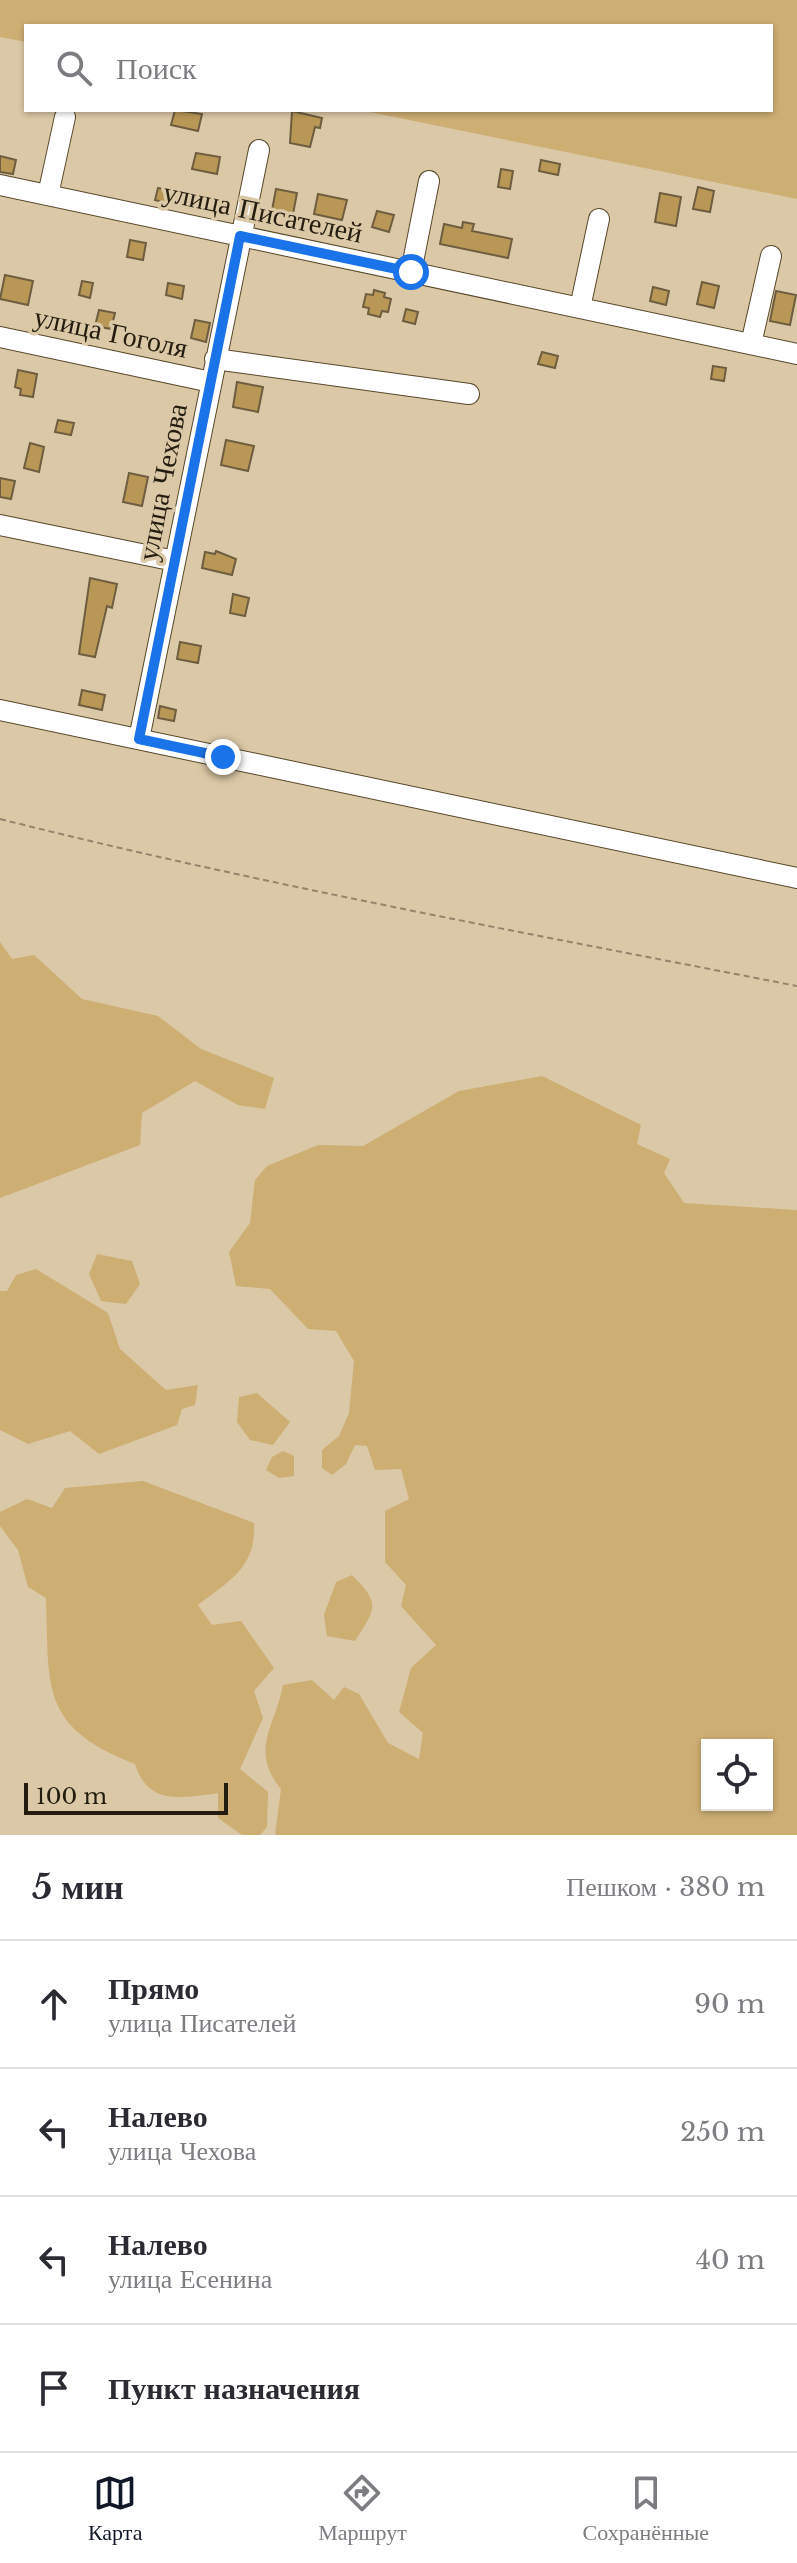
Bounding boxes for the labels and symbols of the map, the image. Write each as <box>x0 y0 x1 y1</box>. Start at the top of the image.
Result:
street label: улица Писателей <box>160 174 366 251</box>
route start <box>393 254 429 290</box>
street label: улица Гоголя <box>31 299 191 366</box>
street label: улица Чехова <box>130 400 195 564</box>
route end <box>205 739 241 775</box>
scale bar <box>24 1779 228 1815</box>

